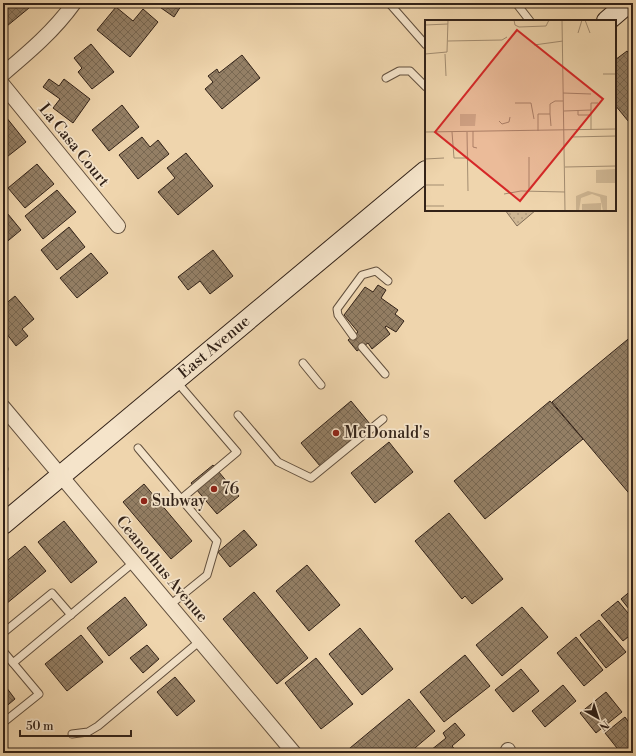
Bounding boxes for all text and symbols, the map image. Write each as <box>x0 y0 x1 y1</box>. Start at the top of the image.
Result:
inset map <box>425 20 616 211</box>
street label: La Casa Court <box>34 99 114 191</box>
street label: East Avenue <box>174 311 254 383</box>
place label: McDonald's <box>344 423 430 443</box>
marker: McDonald's <box>331 428 341 438</box>
place label: 76 <box>222 479 240 499</box>
marker: 76 <box>209 484 219 494</box>
place label: Subway <box>152 491 206 511</box>
marker: Subway <box>139 496 149 506</box>
street label: Ceanothus Avenue <box>112 512 212 626</box>
north arrow <box>578 698 618 738</box>
scale bar <box>20 712 131 738</box>
text: N <box>596 717 611 733</box>
text: 50 m <box>26 719 54 734</box>

